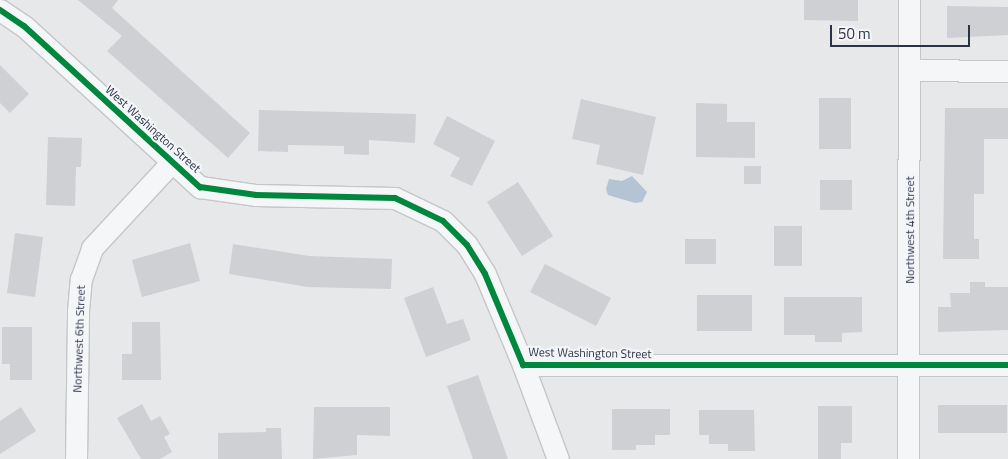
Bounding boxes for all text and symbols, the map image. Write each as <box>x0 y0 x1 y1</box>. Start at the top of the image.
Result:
scale bar <box>833 15 973 47</box>
text: 50 m <box>838 22 871 45</box>
street label: West Washington Street <box>102 82 204 176</box>
street label: Northwest 4th Street <box>903 176 917 284</box>
street label: Northwest 6th Street <box>70 285 88 393</box>
street label: West Washington Street <box>528 345 652 361</box>

